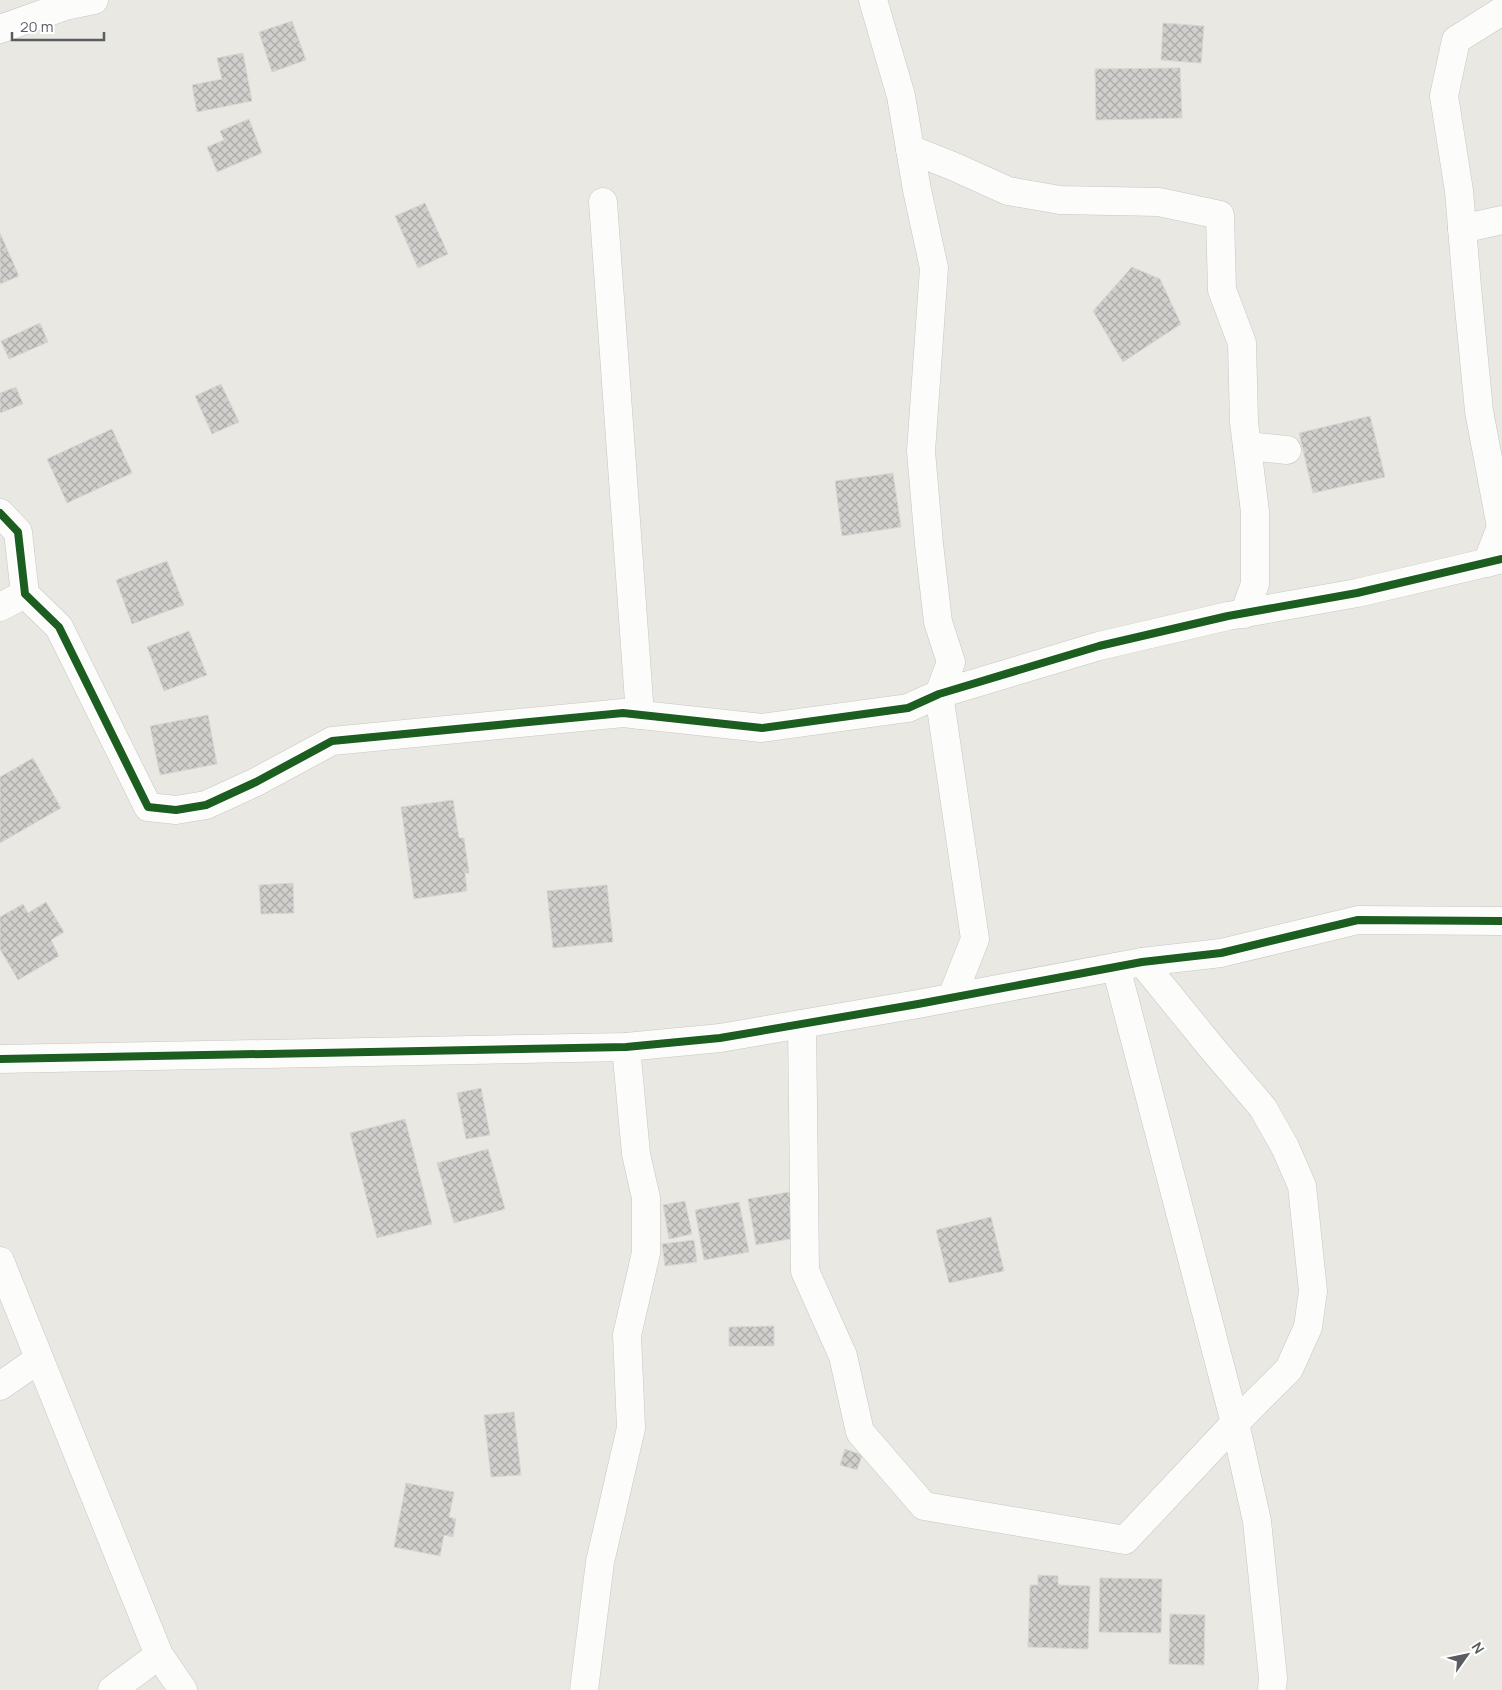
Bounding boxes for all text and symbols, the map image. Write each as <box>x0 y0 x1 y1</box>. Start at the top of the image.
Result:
scale bar <box>12 10 105 42</box>
text: 20 m <box>20 16 53 37</box>
north arrow <box>1442 1630 1492 1680</box>
text: N <box>1468 1638 1489 1657</box>

